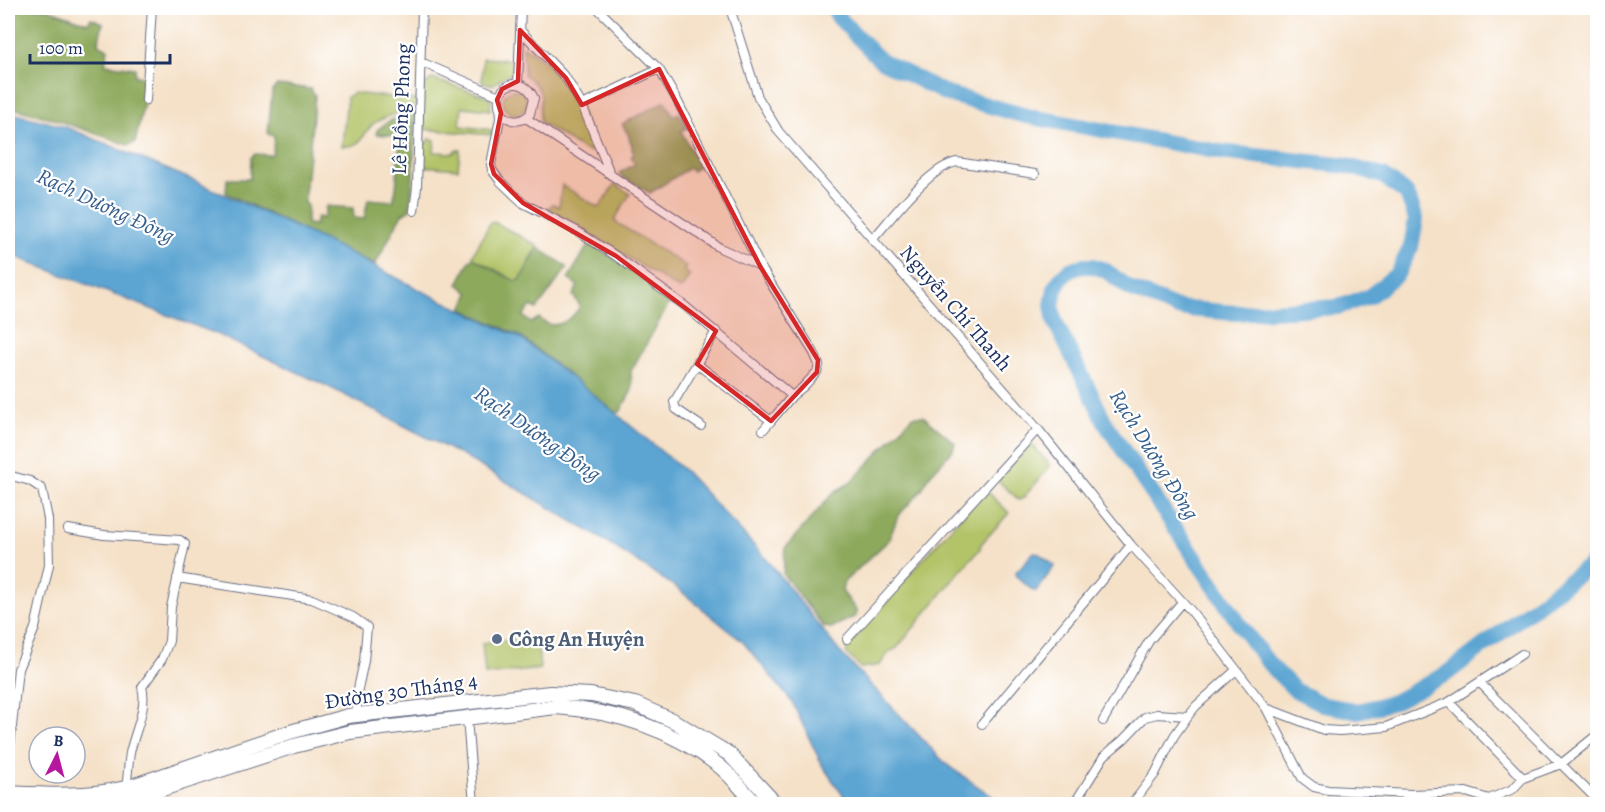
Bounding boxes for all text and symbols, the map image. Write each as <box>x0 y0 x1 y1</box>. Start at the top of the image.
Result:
scale bar <box>30 27 170 65</box>
text: 100 m <box>39 36 83 60</box>
street label: Lê Hồng Phong <box>385 42 417 175</box>
water label: Rạch Dương Đông <box>32 161 179 251</box>
street label: Nguyễn Chí Thanh <box>893 239 1019 377</box>
water label: Rạch Dương Đông <box>468 379 607 489</box>
water label: Rạch Dương Đông <box>1102 384 1206 526</box>
place label: Công An Huyện <box>509 625 645 653</box>
marker: Công An Huyện <box>490 632 504 646</box>
street label: Đường 30 Tháng 4 <box>323 666 479 716</box>
north arrow <box>27 725 87 785</box>
text: B <box>52 730 65 753</box>

